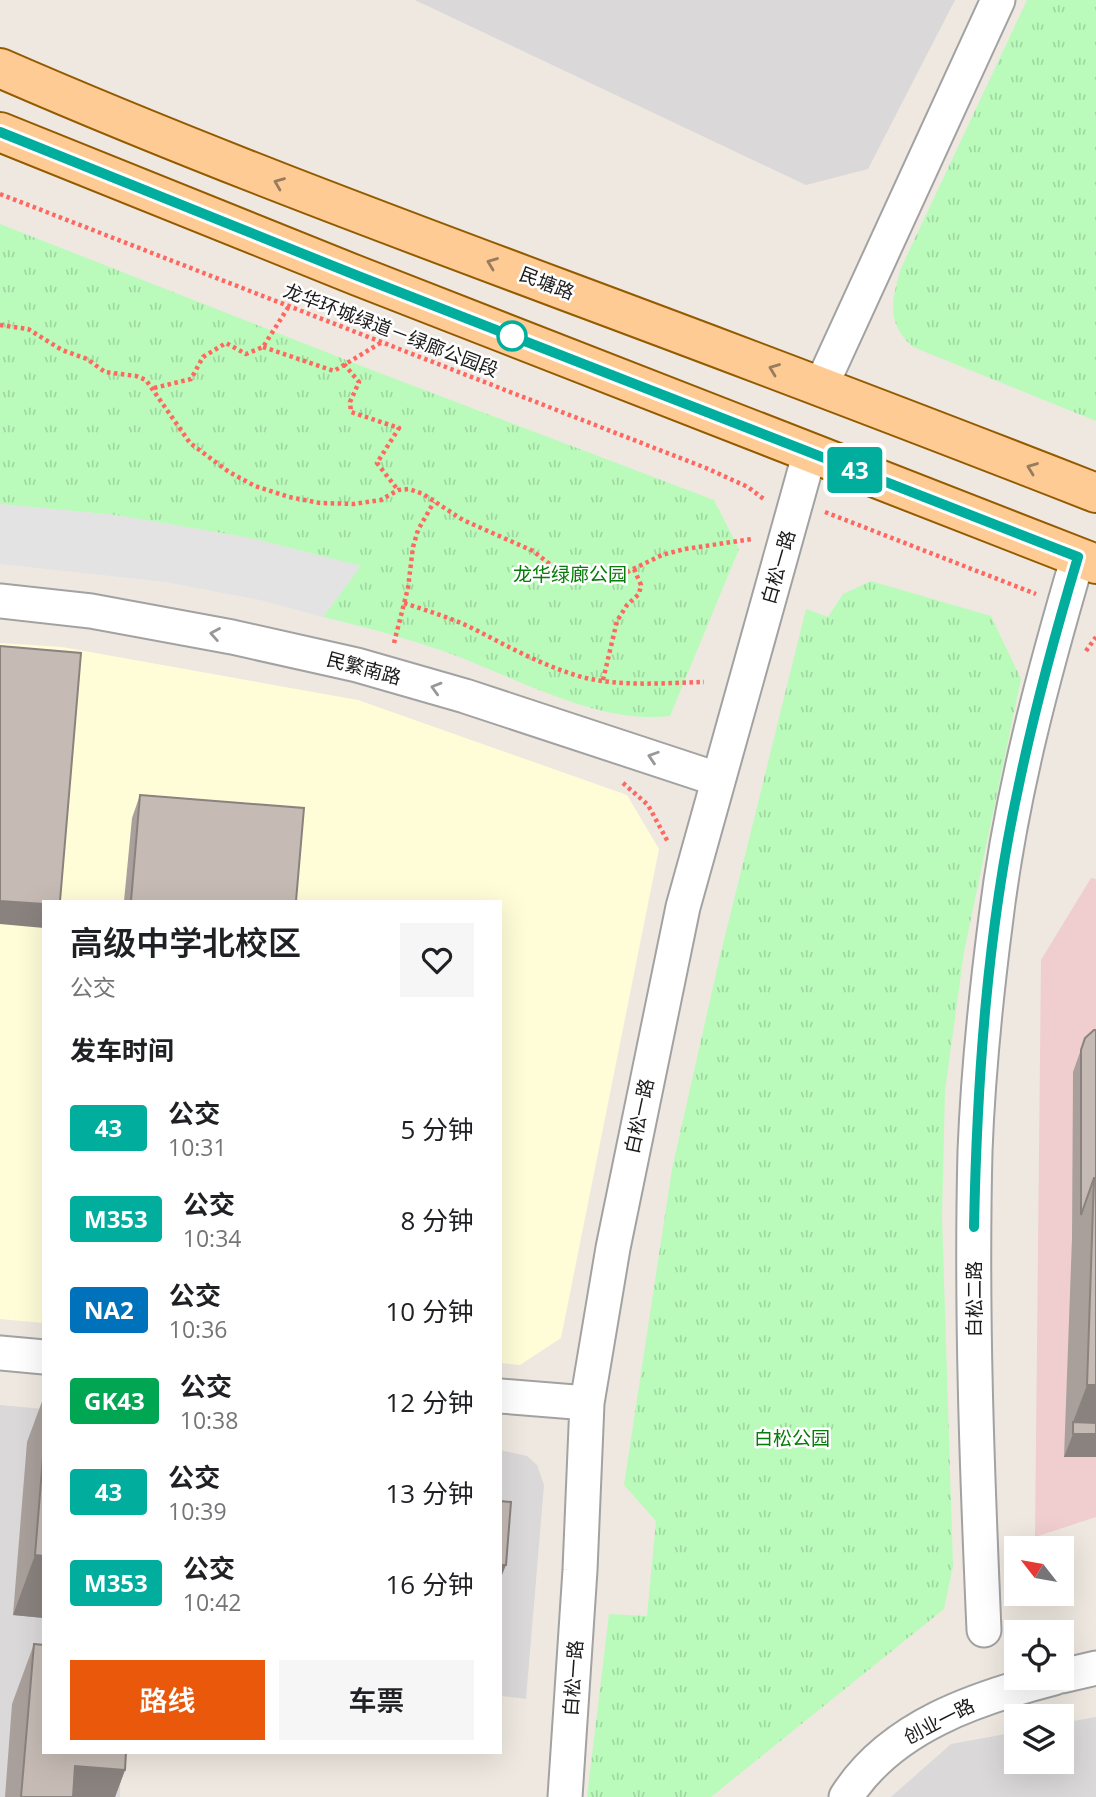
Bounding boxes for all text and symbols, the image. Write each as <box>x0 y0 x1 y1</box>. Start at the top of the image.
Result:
one-way arrow <box>274 178 286 192</box>
one-way arrow <box>487 257 499 271</box>
street label: 民塘路 <box>516 261 578 305</box>
street label: 龙华环城绿道－绿廊公园段 <box>280 277 502 383</box>
unlabelled marker <box>497 321 527 351</box>
one-way arrow <box>769 363 781 377</box>
line badge: 43 <box>824 447 886 493</box>
text: 43 <box>841 453 869 486</box>
one-way arrow <box>1027 462 1039 476</box>
street label: 白松一路 <box>755 527 801 607</box>
park label: 龙华绿廊公园 <box>513 561 627 587</box>
one-way arrow <box>209 627 221 642</box>
street label: 民繁南路 <box>324 646 404 690</box>
one-way arrow <box>430 681 442 696</box>
one-way arrow <box>647 751 659 766</box>
text: 高级中学北校区 <box>70 920 301 965</box>
button: heart <box>400 923 474 997</box>
text: 公交 <box>70 971 116 1003</box>
text: 发车时间 <box>70 1032 174 1068</box>
street label: 白松一路 <box>618 1076 660 1156</box>
text: 公交 <box>168 1095 220 1131</box>
text: 43 <box>95 1111 122 1144</box>
text: 5 分钟 <box>400 1111 474 1147</box>
text: 10:31 <box>168 1131 227 1163</box>
text: 公交 <box>183 1186 235 1222</box>
text: M353 <box>84 1202 148 1235</box>
text: 8 分钟 <box>400 1202 474 1238</box>
text: 10:34 <box>183 1222 241 1254</box>
street label: 白松二路 <box>961 1261 987 1337</box>
text: 公交 <box>169 1277 221 1313</box>
text: NA2 <box>84 1293 134 1326</box>
text: 10 分钟 <box>386 1293 474 1329</box>
text: 10:36 <box>169 1313 227 1345</box>
text: 公交 <box>180 1368 232 1404</box>
text: GK43 <box>84 1384 145 1417</box>
text: 12 分钟 <box>386 1384 474 1420</box>
text: 10:38 <box>180 1404 238 1436</box>
park label: 白松公园 <box>754 1425 830 1451</box>
text: 公交 <box>168 1459 220 1495</box>
text: 43 <box>95 1475 122 1508</box>
text: 13 分钟 <box>386 1475 474 1511</box>
text: 10:39 <box>168 1495 227 1527</box>
north arrow <box>1004 1536 1074 1606</box>
map controls <box>1004 1536 1074 1774</box>
text: 公交 <box>183 1550 235 1586</box>
text: M353 <box>84 1566 148 1599</box>
text: 16 分钟 <box>386 1566 474 1602</box>
text: 10:42 <box>183 1586 241 1618</box>
button: locate <box>1004 1620 1074 1690</box>
street label: 白松一路 <box>557 1639 589 1717</box>
button: 路线 <box>70 1660 265 1740</box>
button: 车票 <box>279 1660 474 1740</box>
street label: 创业一路 <box>899 1692 979 1750</box>
button: layers <box>1004 1704 1074 1774</box>

